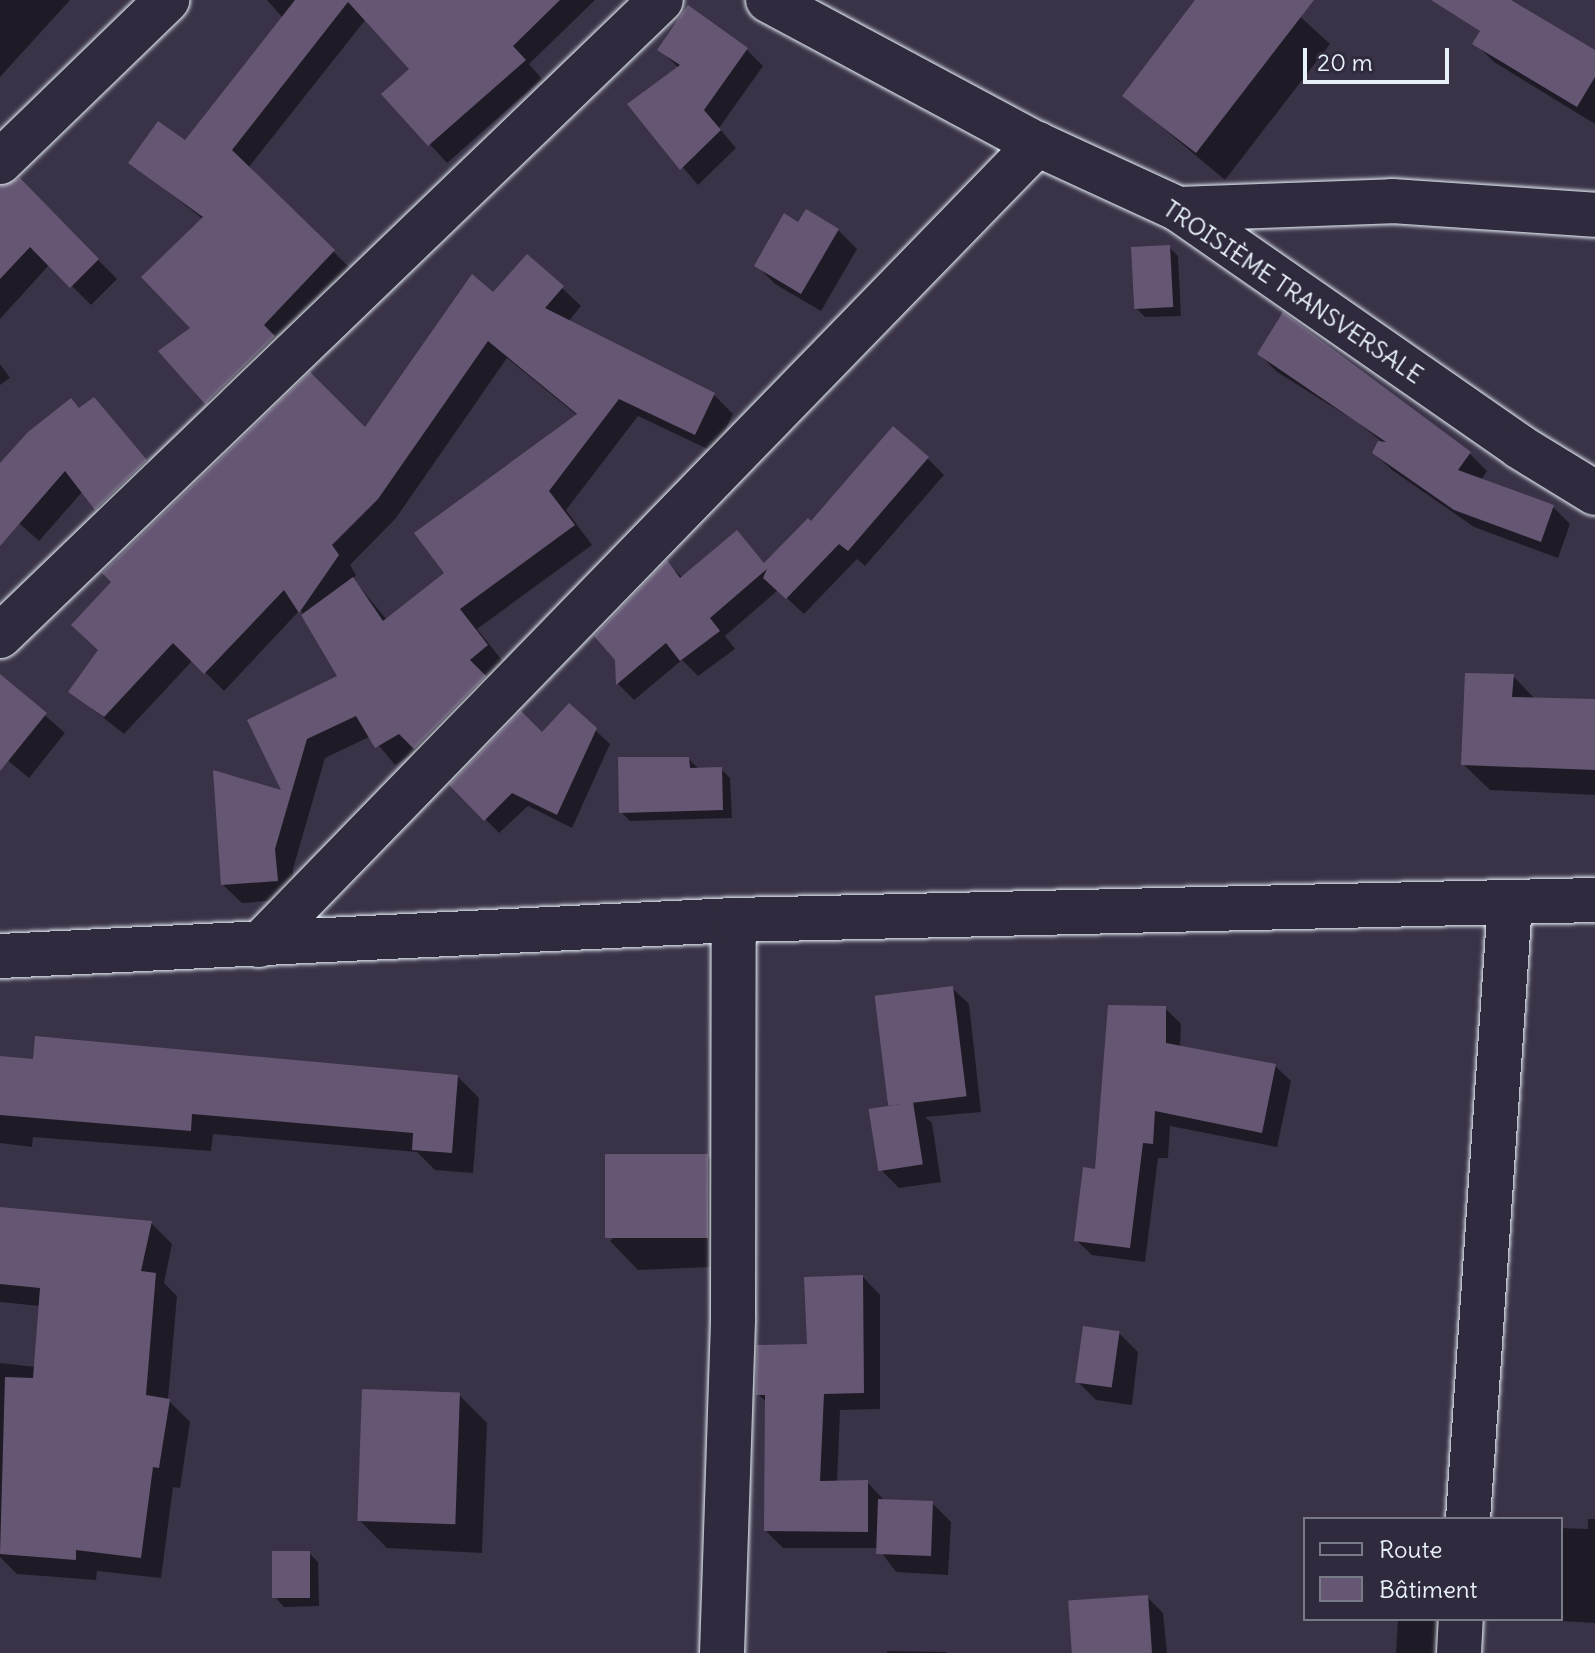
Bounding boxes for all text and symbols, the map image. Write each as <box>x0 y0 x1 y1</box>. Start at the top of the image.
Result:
scale bar <box>1307 32 1453 82</box>
text: 20 m <box>1317 47 1373 77</box>
street label: TROISIÈME TRANSVERSALE <box>1158 194 1428 390</box>
legend <box>1303 1517 1563 1621</box>
text: Route <box>1379 1534 1442 1564</box>
text: Bâtiment <box>1379 1574 1478 1604</box>

